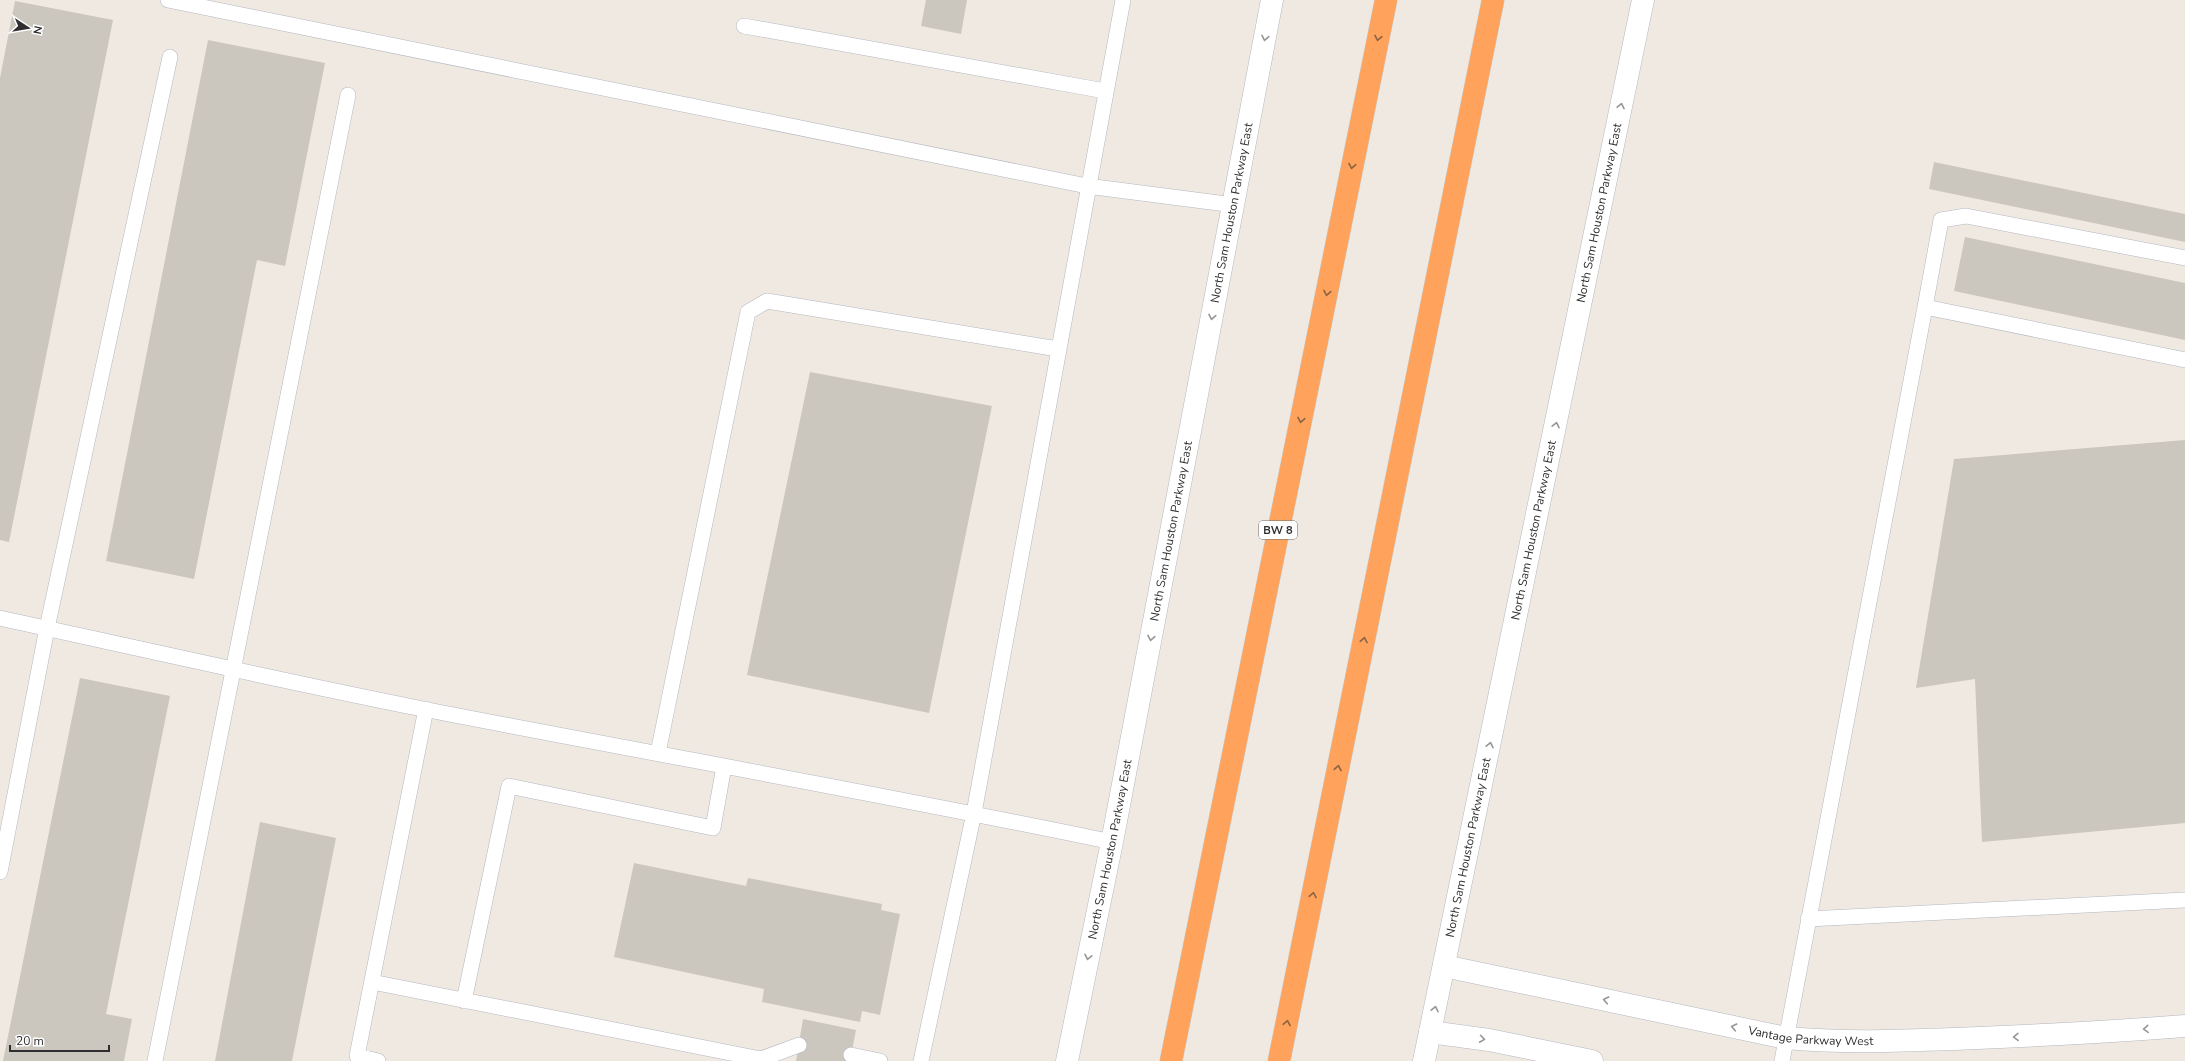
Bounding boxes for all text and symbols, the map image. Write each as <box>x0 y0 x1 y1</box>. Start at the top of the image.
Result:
north arrow <box>8 8 48 48</box>
text: N <box>29 24 45 36</box>
one-way arrow <box>1261 35 1270 41</box>
one-way arrow <box>1375 35 1383 41</box>
one-way arrow <box>1617 103 1625 109</box>
street label: North Sam Houston Parkway East <box>1207 121 1257 304</box>
street label: North Sam Houston Parkway East <box>1573 121 1626 304</box>
one-way arrow <box>1349 162 1357 169</box>
one-way arrow <box>1323 290 1331 296</box>
one-way arrow <box>1209 314 1217 321</box>
one-way arrow <box>1297 417 1305 424</box>
one-way arrow <box>1551 422 1559 429</box>
street label: North Sam Houston Parkway East <box>1507 438 1560 621</box>
street label: North Sam Houston Parkway East <box>1146 439 1196 623</box>
road number: BW 8 <box>1259 521 1297 539</box>
one-way arrow <box>1147 634 1156 641</box>
one-way arrow <box>1360 637 1368 644</box>
one-way arrow <box>1485 742 1493 748</box>
street label: North Sam Houston Parkway East <box>1442 755 1495 939</box>
street label: North Sam Houston Parkway East <box>1084 757 1136 941</box>
one-way arrow <box>1334 765 1342 771</box>
one-way arrow <box>1308 892 1316 898</box>
one-way arrow <box>1085 954 1093 961</box>
one-way arrow <box>1603 997 1610 1005</box>
one-way arrow <box>1430 1006 1438 1012</box>
one-way arrow <box>1283 1020 1291 1026</box>
street label: Vantage Parkway West <box>1746 1022 1874 1049</box>
one-way arrow <box>1731 1023 1737 1032</box>
one-way arrow <box>2143 1024 2149 1033</box>
scale bar <box>10 1027 109 1053</box>
text: 20 m <box>16 1033 44 1049</box>
one-way arrow <box>2013 1033 2019 1041</box>
one-way arrow <box>1479 1034 1485 1043</box>

